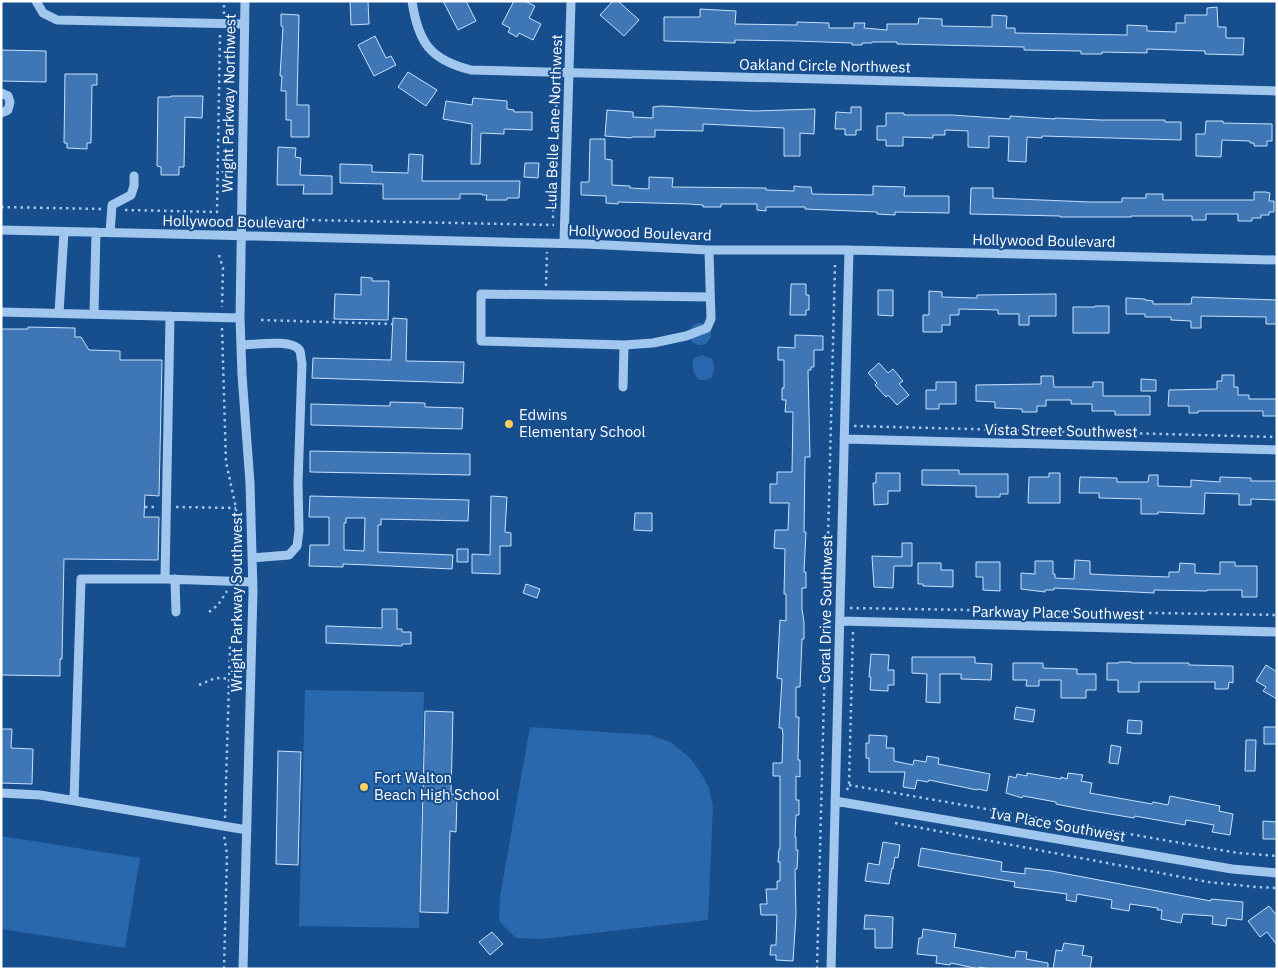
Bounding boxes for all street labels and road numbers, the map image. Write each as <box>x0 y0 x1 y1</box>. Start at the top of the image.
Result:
street label: Wright Parkway Northwest <box>217 13 240 193</box>
street label: Lula Belle Lane Northwest <box>541 34 566 210</box>
street label: Oakland Circle Northwest <box>739 55 911 76</box>
street label: Hollywood Boulevard <box>162 211 306 232</box>
street label: Hollywood Boulevard <box>568 221 712 244</box>
street label: Hollywood Boulevard <box>972 230 1116 251</box>
street label: Vista Street Southwest <box>984 420 1138 441</box>
street label: Wright Parkway Southwest <box>227 512 246 692</box>
street label: Coral Drive Southwest <box>815 535 836 683</box>
street label: Parkway Place Southwest <box>972 601 1144 624</box>
street label: Iva Place Southwest <box>989 803 1127 846</box>

